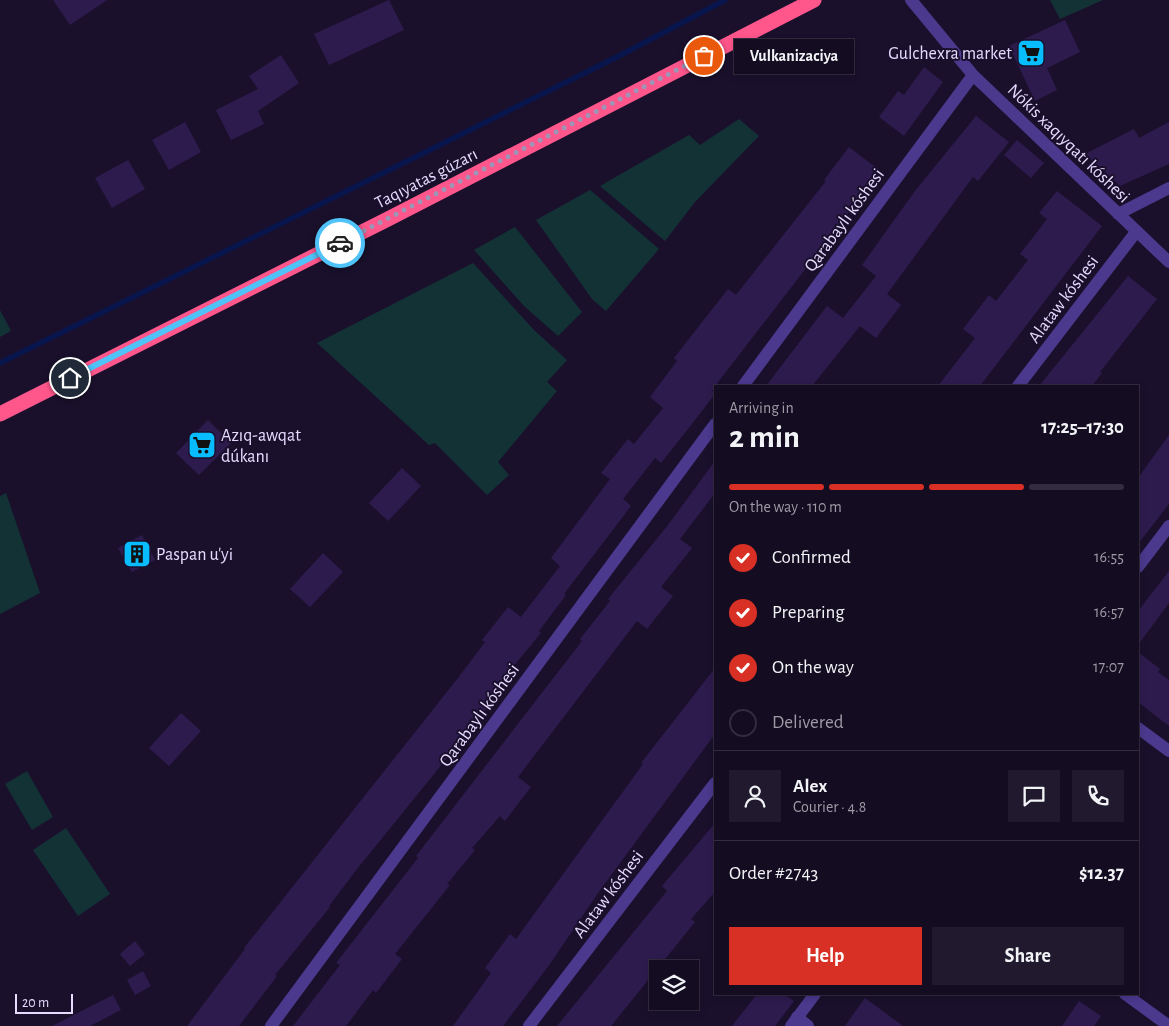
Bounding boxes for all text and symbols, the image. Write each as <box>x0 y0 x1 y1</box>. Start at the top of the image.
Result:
pin <box>683 35 725 77</box>
callout: Vulkanizaciya <box>734 38 854 74</box>
supermarket icon: Gulchexra market <box>1016 38 1046 68</box>
icon: bag <box>690 42 718 70</box>
place label: Gulchexra market <box>888 45 1012 63</box>
text: Vulkanizaciya <box>750 48 838 64</box>
street label: Nókis xaqıyqatı kóshesi <box>1004 81 1133 207</box>
street label: Taqıyatas gúzarı <box>372 145 481 212</box>
street label: Qarabaylı kóshesi <box>802 166 888 275</box>
courier <box>315 218 365 268</box>
icon: car <box>326 229 354 257</box>
street label: Alataw kóshesi <box>1025 253 1102 347</box>
pin <box>49 357 91 399</box>
icon: home <box>56 364 84 392</box>
text: Arriving in <box>729 400 794 416</box>
text: 17:25–17:30 <box>1041 418 1124 437</box>
text: 2 min <box>729 421 800 453</box>
place label: Azıq-awqat dúkanı <box>221 427 301 466</box>
supermarket icon: Azıq-awqat dúkanı <box>187 430 217 460</box>
text: On the way · 110 m <box>729 499 842 515</box>
building icon: Paspan u'yi <box>122 539 152 569</box>
icon: check <box>729 544 757 572</box>
place label: Paspan u'yi <box>156 546 233 564</box>
text: Confirmed <box>772 548 851 567</box>
text: 16:55 <box>1094 549 1124 565</box>
icon: check <box>729 599 757 627</box>
text: Preparing <box>772 603 845 622</box>
text: 16:57 <box>1094 604 1124 620</box>
icon: check <box>729 654 757 682</box>
text: On the way <box>772 658 854 677</box>
text: 17:07 <box>1093 659 1124 675</box>
street label: Qarabaylı kóshesi <box>437 661 523 770</box>
text: Delivered <box>772 713 844 732</box>
button: person <box>729 770 781 822</box>
button: chat <box>1008 770 1060 822</box>
button: phone <box>1072 770 1124 822</box>
text: Alex <box>793 777 827 796</box>
text: Courier · 4.8 <box>793 799 866 815</box>
street label: Alataw kóshesi <box>570 848 647 942</box>
text: Order #2743 <box>729 864 818 883</box>
text: $12.37 <box>1079 864 1124 883</box>
button: Help <box>729 927 922 985</box>
button: Share <box>932 927 1124 985</box>
map controls <box>649 960 699 1010</box>
button: layers <box>649 960 699 1010</box>
scale bar <box>15 991 72 1014</box>
text: 20 m <box>22 996 49 1010</box>

